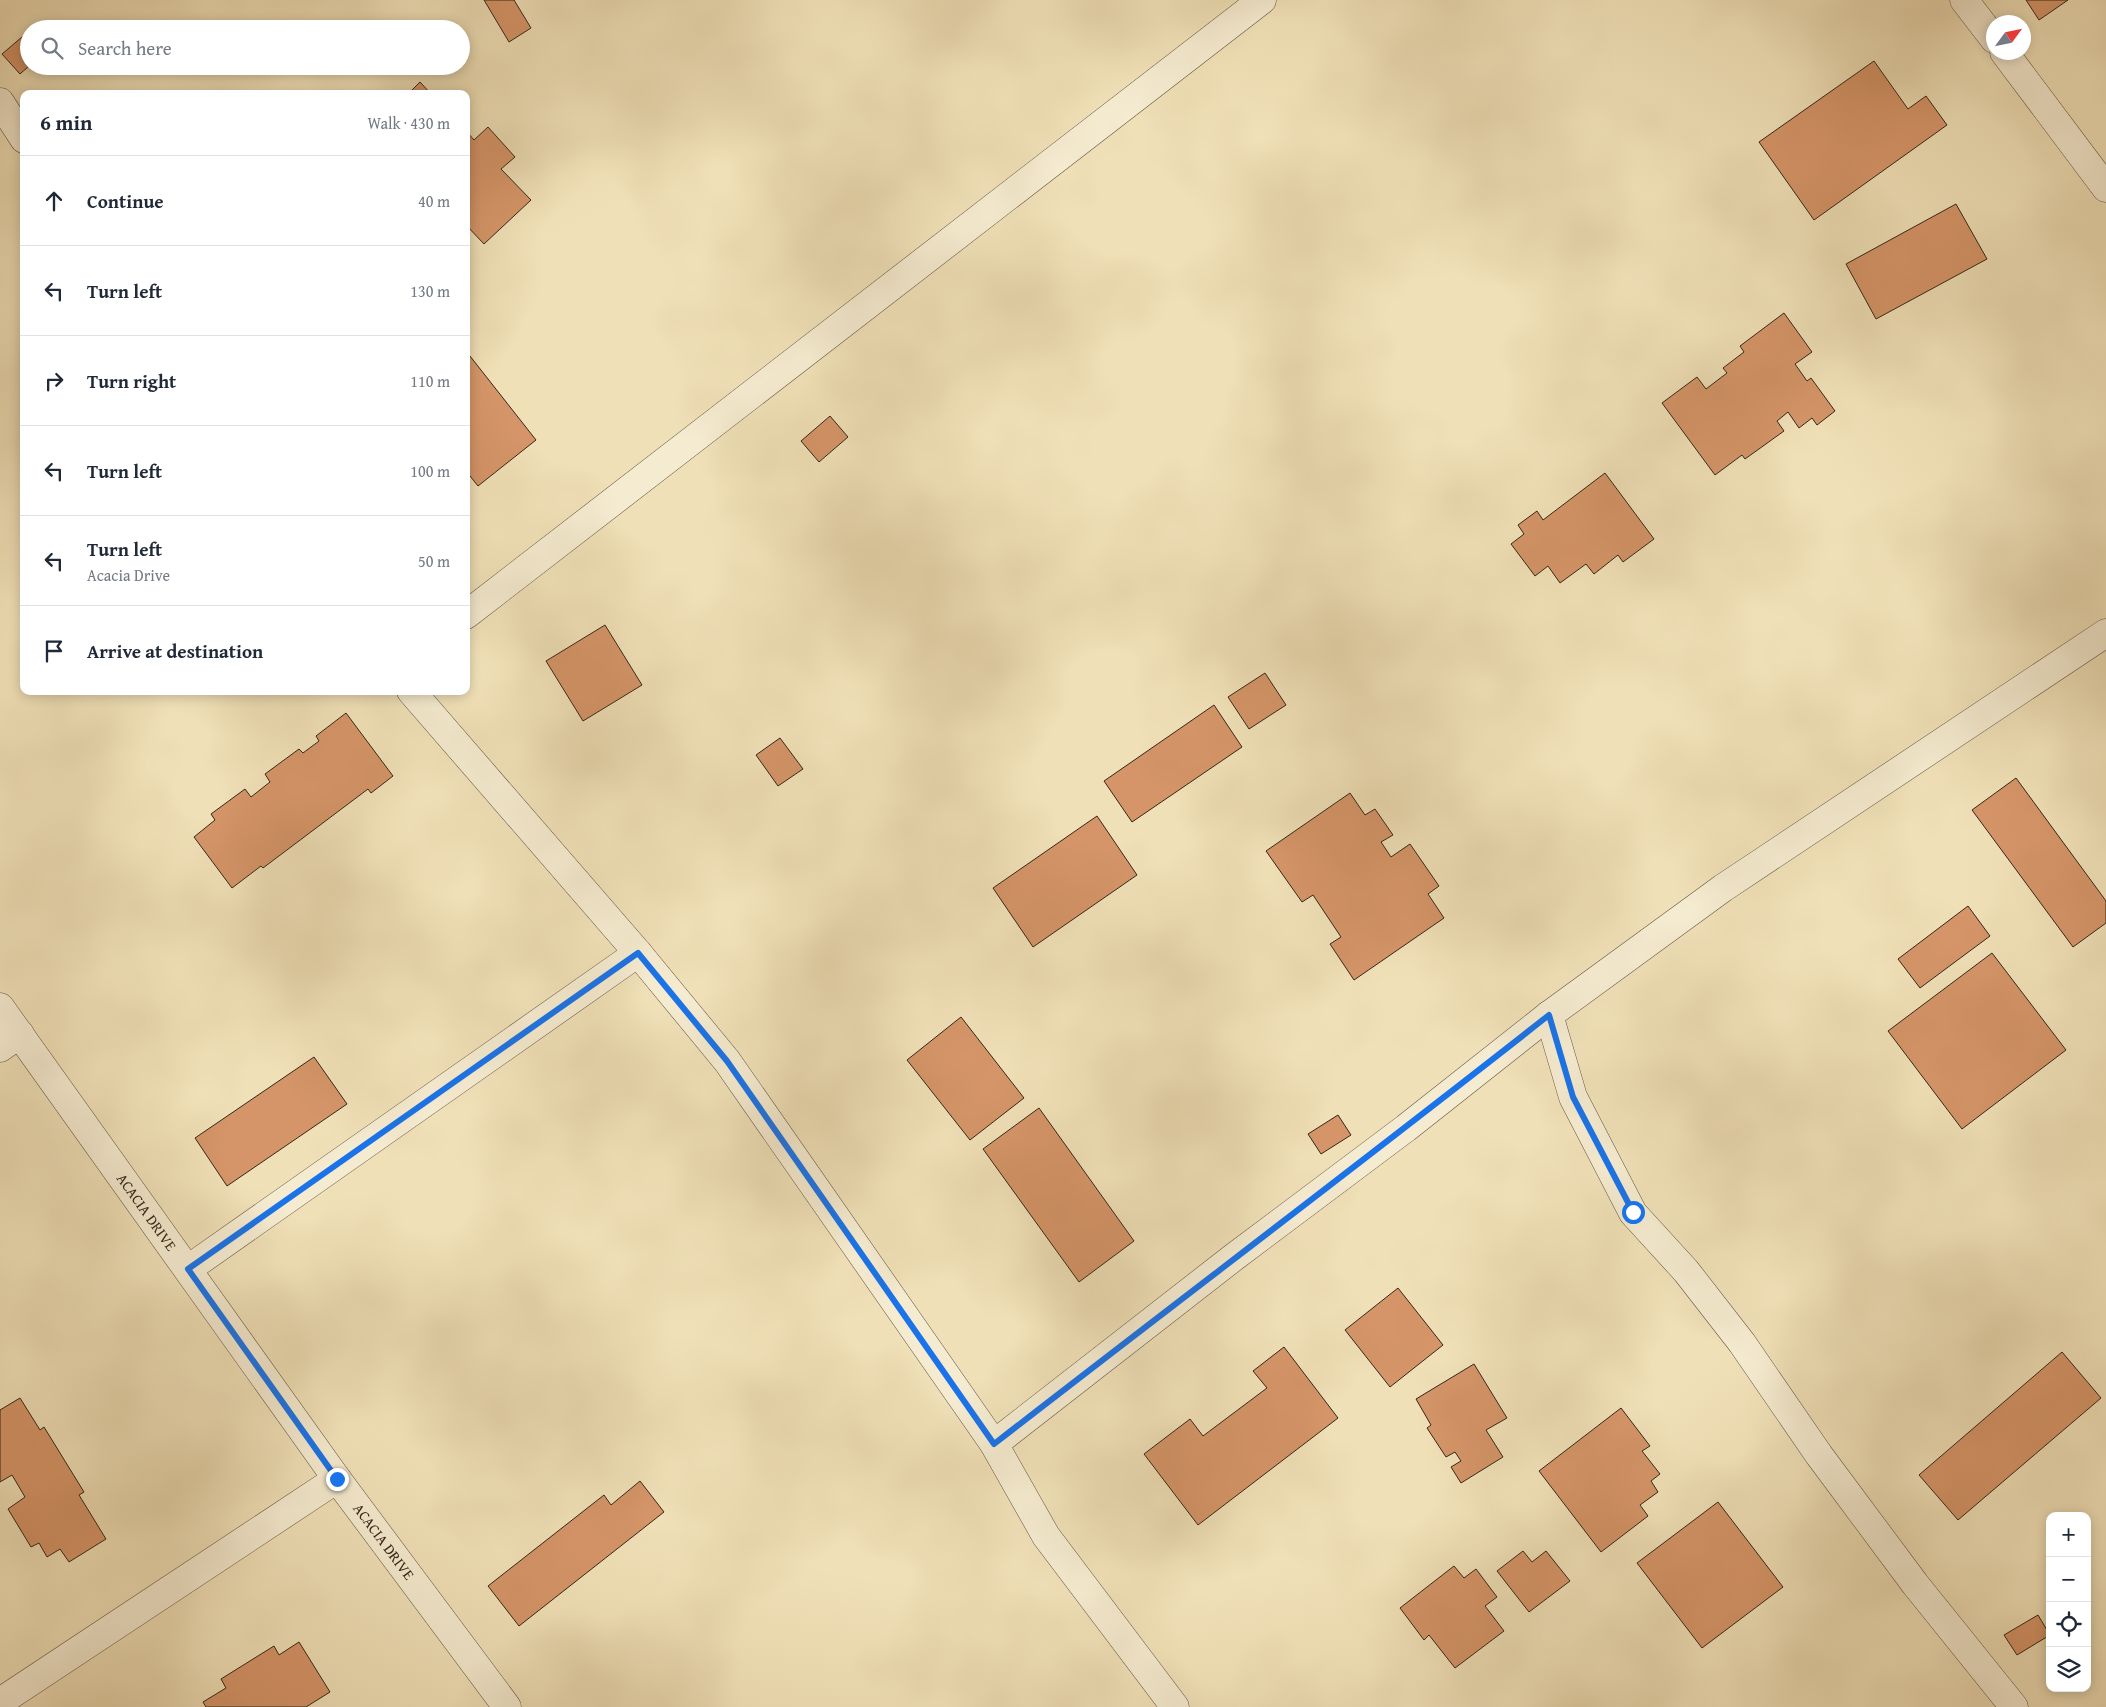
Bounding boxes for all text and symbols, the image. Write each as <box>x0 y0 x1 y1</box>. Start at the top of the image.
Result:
north arrow <box>1986 15 2031 60</box>
search box <box>20 20 470 75</box>
icon: search <box>38 34 66 62</box>
text: Search here <box>78 34 172 62</box>
text: 6 min <box>40 107 92 138</box>
text: Walk · 430 m <box>367 111 450 135</box>
icon: ahead <box>40 187 68 215</box>
text: Continue <box>87 187 164 215</box>
text: 40 m <box>418 189 450 213</box>
icon: left <box>40 277 68 305</box>
text: Turn left <box>87 277 162 305</box>
text: 130 m <box>410 279 450 303</box>
icon: right <box>40 367 68 395</box>
text: Turn right <box>87 367 176 395</box>
text: 110 m <box>410 369 450 393</box>
icon: left <box>40 457 68 485</box>
text: Turn left <box>87 457 162 485</box>
text: 100 m <box>410 459 450 483</box>
text: Turn left <box>87 535 162 563</box>
icon: left <box>40 547 68 575</box>
text: 50 m <box>418 549 450 573</box>
text: Acacia Drive <box>87 563 170 587</box>
icon: arrive <box>40 637 68 665</box>
text: Arrive at destination <box>87 637 263 665</box>
street label: ACACIA DRIVE <box>112 1169 182 1255</box>
route start <box>1622 1201 1645 1224</box>
route end <box>326 1468 349 1491</box>
street label: ACACIA DRIVE <box>349 1499 420 1584</box>
map controls <box>2046 1512 2091 1692</box>
button: + <box>2046 1512 2091 1557</box>
button: − <box>2046 1557 2091 1602</box>
button: locate <box>2046 1602 2091 1647</box>
button: layers <box>2046 1647 2091 1692</box>

